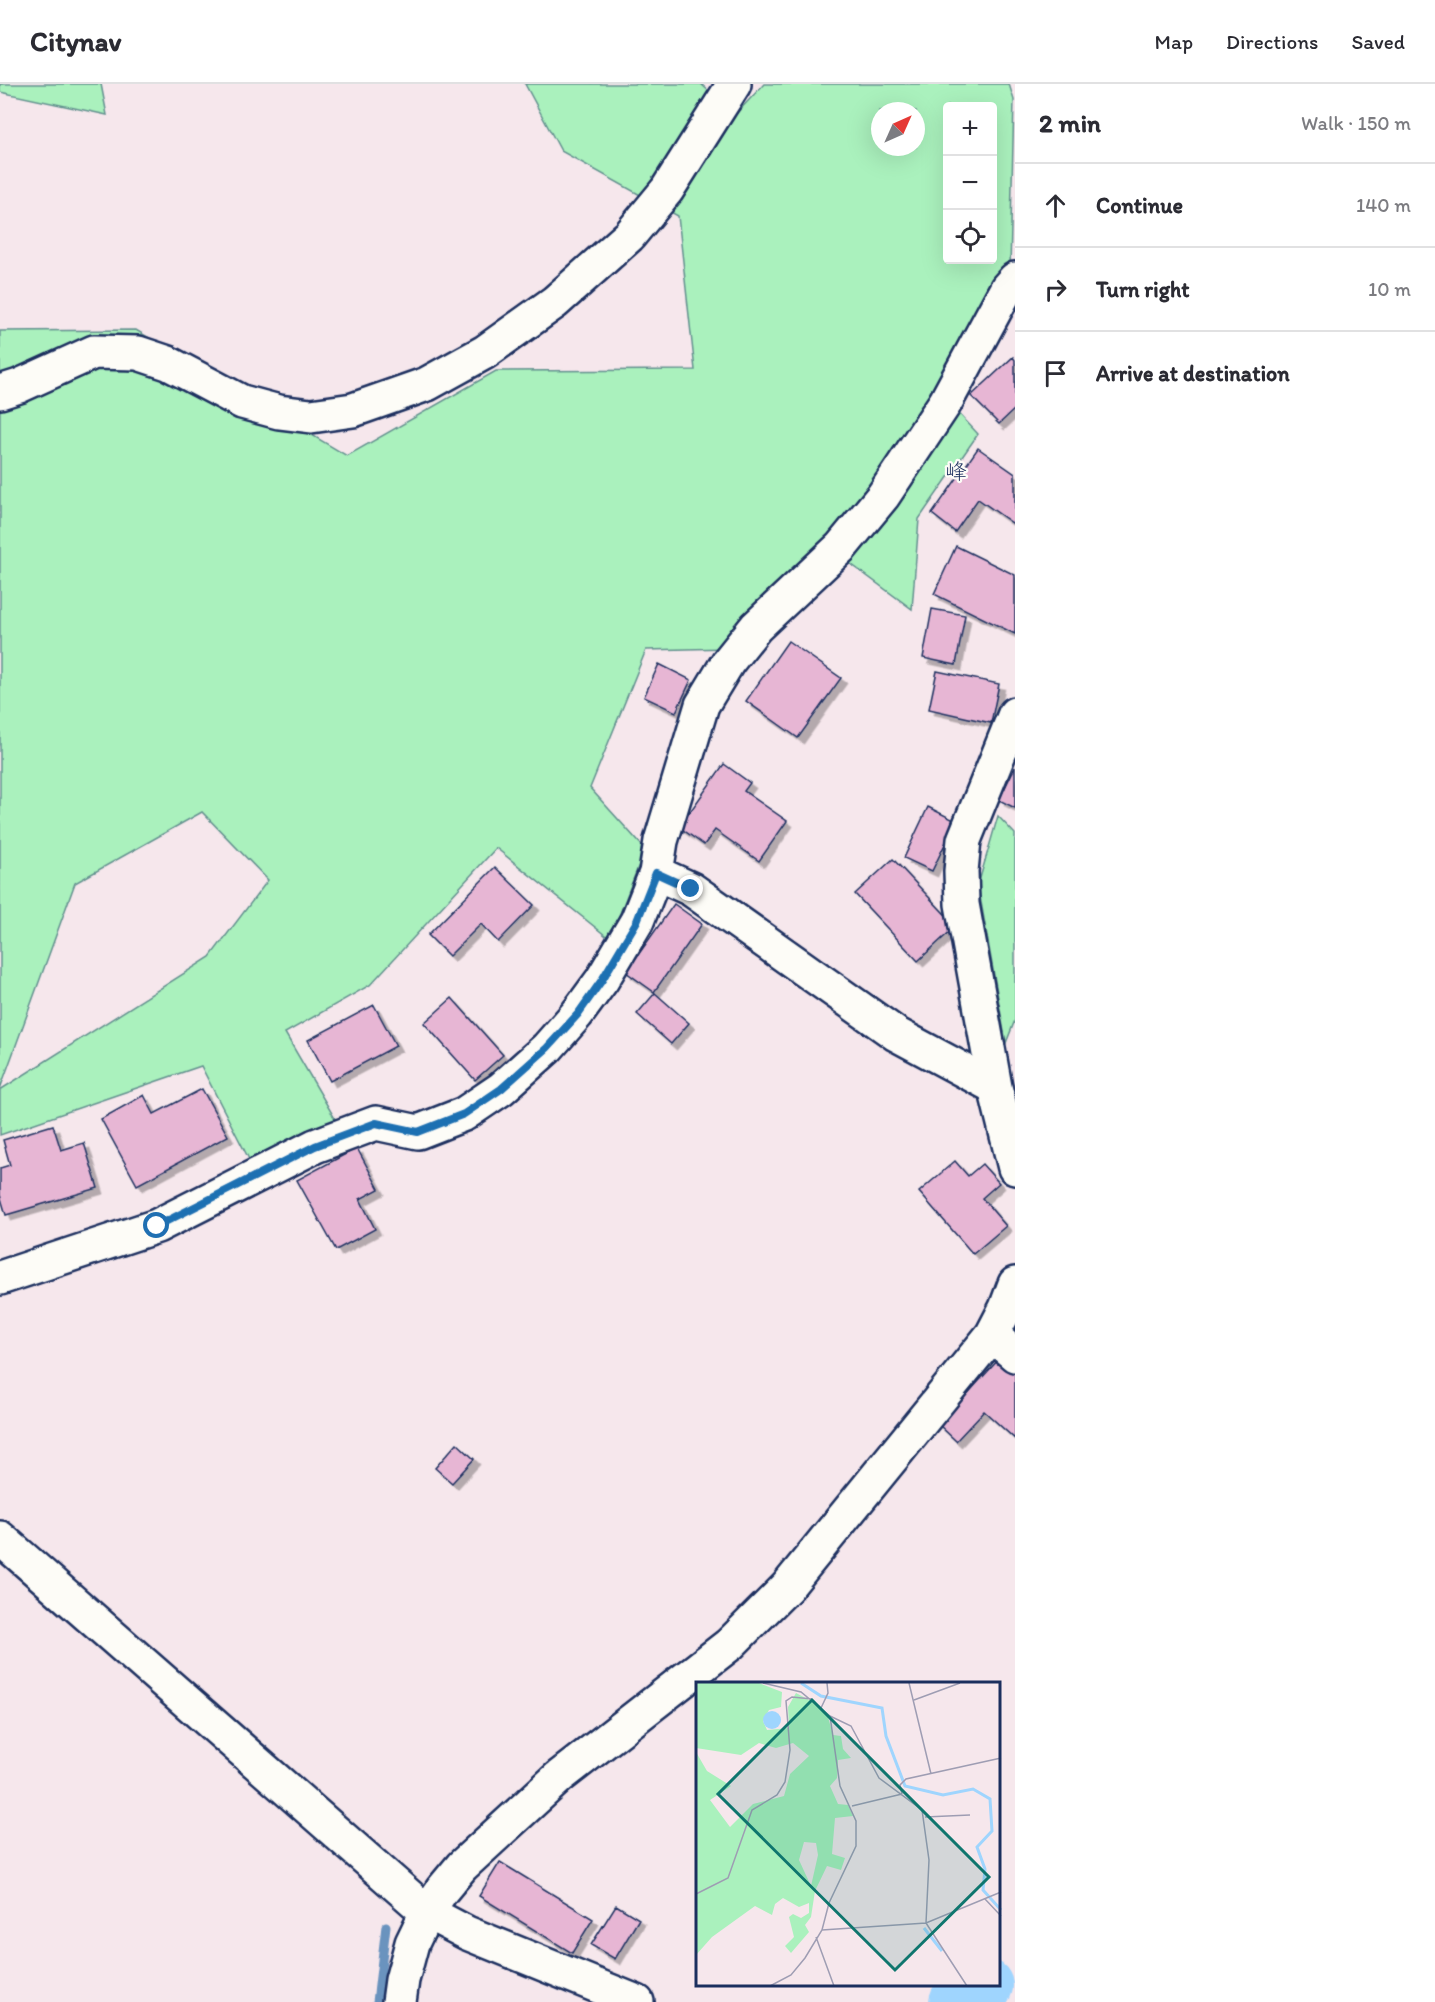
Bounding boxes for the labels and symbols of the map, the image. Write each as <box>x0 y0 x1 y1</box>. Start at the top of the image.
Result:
north arrow <box>871 102 925 156</box>
district label: 峰 <box>945 458 967 485</box>
route end <box>677 875 703 901</box>
route start <box>143 1212 169 1238</box>
inset map <box>696 1682 1000 1987</box>

